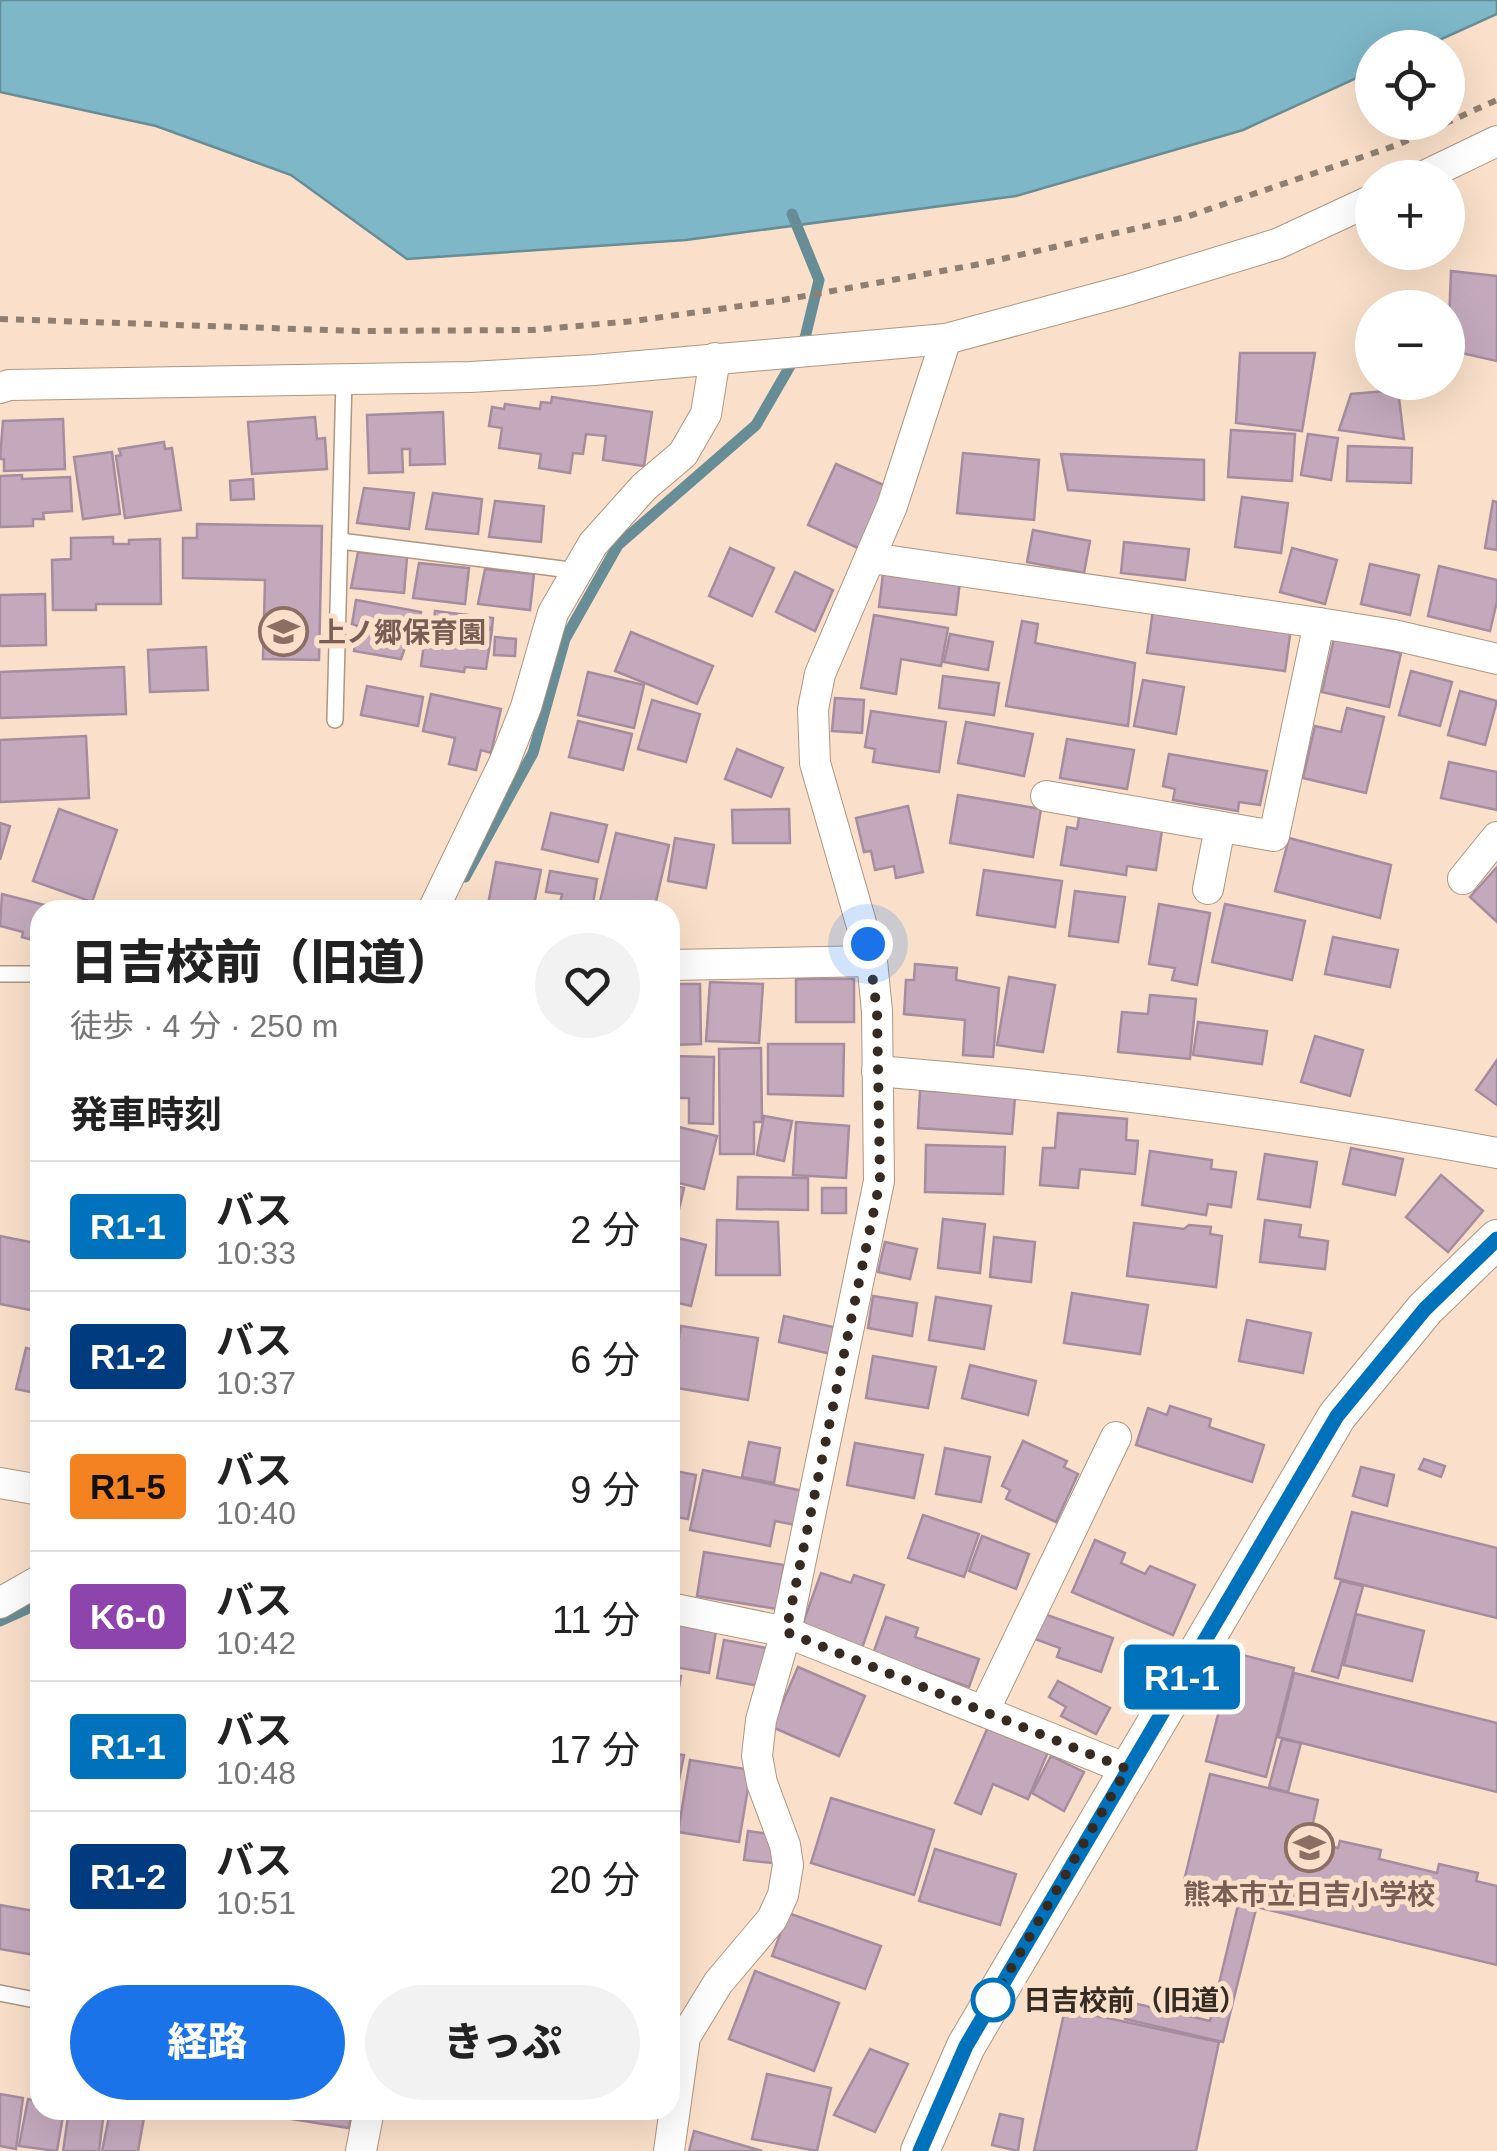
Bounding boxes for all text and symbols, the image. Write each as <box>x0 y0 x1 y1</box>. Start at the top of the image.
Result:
map controls <box>1355 30 1465 400</box>
button: locate <box>1355 30 1465 140</box>
button: + <box>1355 160 1465 270</box>
button: − <box>1355 290 1465 400</box>
school or university icon: 上ノ郷保育園 <box>257 606 309 658</box>
place label: 上ノ郷保育園 <box>318 617 486 648</box>
your location <box>843 919 893 969</box>
button: heart <box>535 933 640 1038</box>
text: 日吉校前（旧道） <box>70 936 454 989</box>
text: 徒歩 · 4 分 · 250 m <box>70 1008 339 1044</box>
text: 発車時刻 <box>70 1094 222 1136</box>
text: バス <box>216 1190 292 1232</box>
text: R1-1 <box>90 1207 166 1246</box>
text: 2 分 <box>570 1209 640 1251</box>
text: 10:33 <box>216 1235 296 1271</box>
text: バス <box>216 1320 292 1362</box>
text: R1-2 <box>90 1337 166 1376</box>
text: 6 分 <box>570 1339 640 1381</box>
text: 10:37 <box>216 1365 296 1401</box>
text: バス <box>216 1450 292 1492</box>
text: R1-5 <box>90 1467 166 1506</box>
text: 9 分 <box>570 1469 640 1511</box>
text: 10:40 <box>216 1495 296 1531</box>
text: バス <box>216 1580 292 1622</box>
text: K6-0 <box>90 1597 166 1636</box>
text: 11 分 <box>552 1599 640 1641</box>
text: 10:42 <box>216 1625 296 1661</box>
line badge: R1-1 <box>1112 1644 1252 1710</box>
text: R1-1 <box>1144 1658 1220 1697</box>
text: バス <box>216 1710 292 1752</box>
text: R1-1 <box>90 1727 166 1766</box>
text: 17 分 <box>549 1729 640 1771</box>
text: 10:48 <box>216 1755 296 1791</box>
school or university icon: 熊本市立日吉小学校 <box>1283 1821 1335 1873</box>
text: バス <box>216 1840 292 1882</box>
text: R1-2 <box>90 1857 166 1896</box>
text: 20 分 <box>549 1859 640 1901</box>
place label: 熊本市立日吉小学校 <box>1183 1879 1435 1910</box>
text: 10:51 <box>216 1885 296 1921</box>
marker: 日吉校前（旧道） <box>972 1979 1014 2021</box>
button: 経路 <box>70 1985 345 2100</box>
button: きっぷ <box>365 1985 640 2100</box>
place label: 日吉校前（旧道） <box>1023 1985 1247 2016</box>

